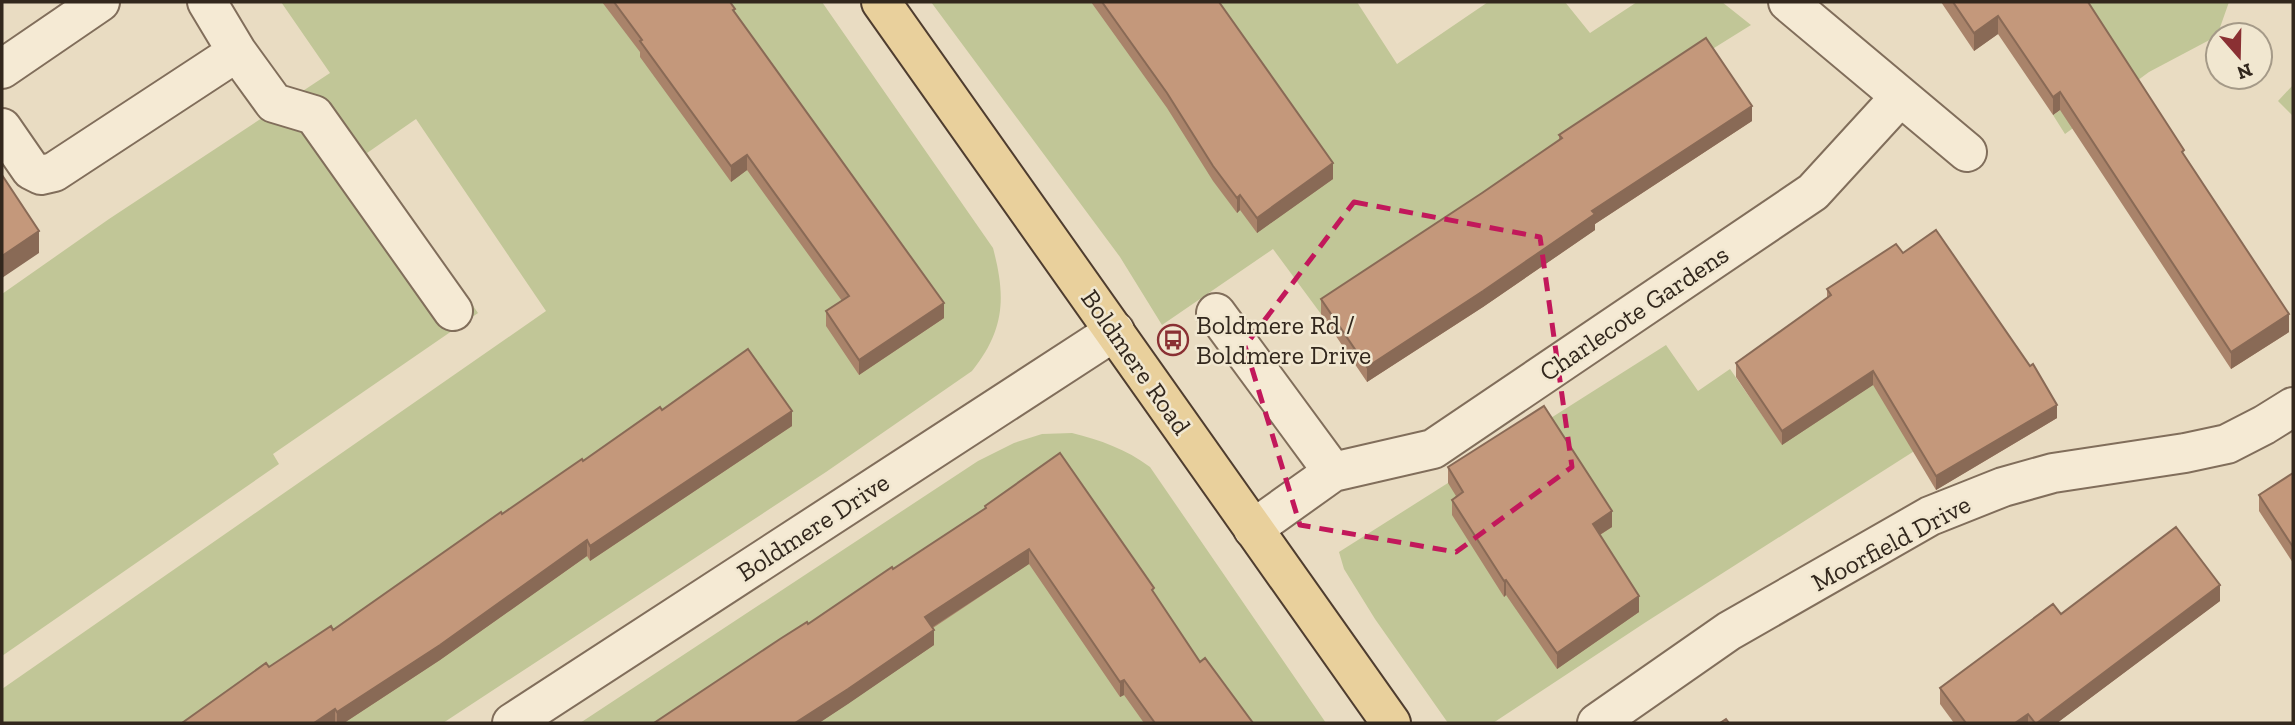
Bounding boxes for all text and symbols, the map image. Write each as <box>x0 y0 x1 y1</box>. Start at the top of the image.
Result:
north arrow <box>2204 21 2274 91</box>
text: N <box>2234 58 2255 85</box>
street label: Charlecote Gardens <box>1533 238 1735 388</box>
street label: Boldmere Road <box>1074 283 1198 441</box>
place label: Boldmere Rd / Boldmere Drive <box>1196 309 1371 371</box>
bus stop icon: Boldmere Rd / Boldmere Drive <box>1156 323 1190 357</box>
street label: Boldmere Drive <box>731 466 895 588</box>
street label: Moorfield Drive <box>1806 488 1976 598</box>

